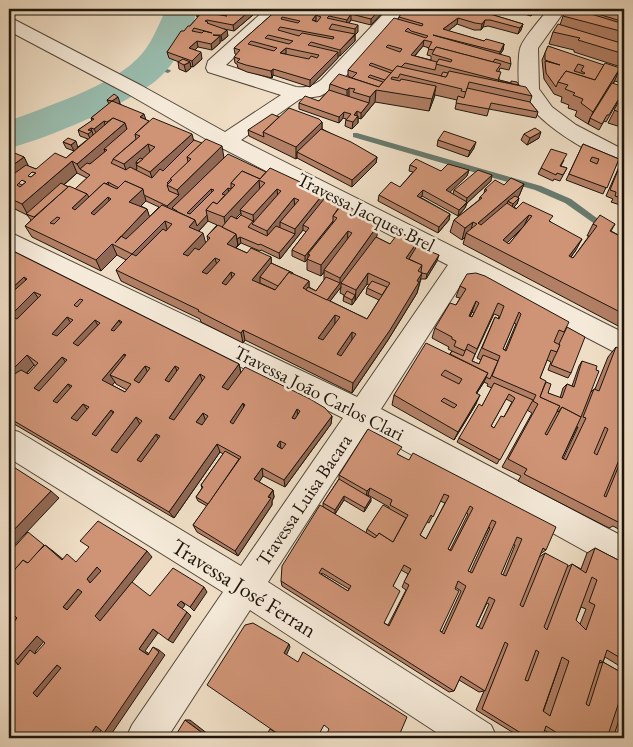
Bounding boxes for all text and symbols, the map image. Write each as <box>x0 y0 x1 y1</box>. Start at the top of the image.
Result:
street label: Travessa Jacques Brel <box>293 166 440 258</box>
street label: Travessa João Carlos Clari <box>230 339 409 447</box>
street label: Travessa Luisa Bacara <box>251 429 358 571</box>
street label: Travessa José Ferran <box>166 532 322 644</box>

